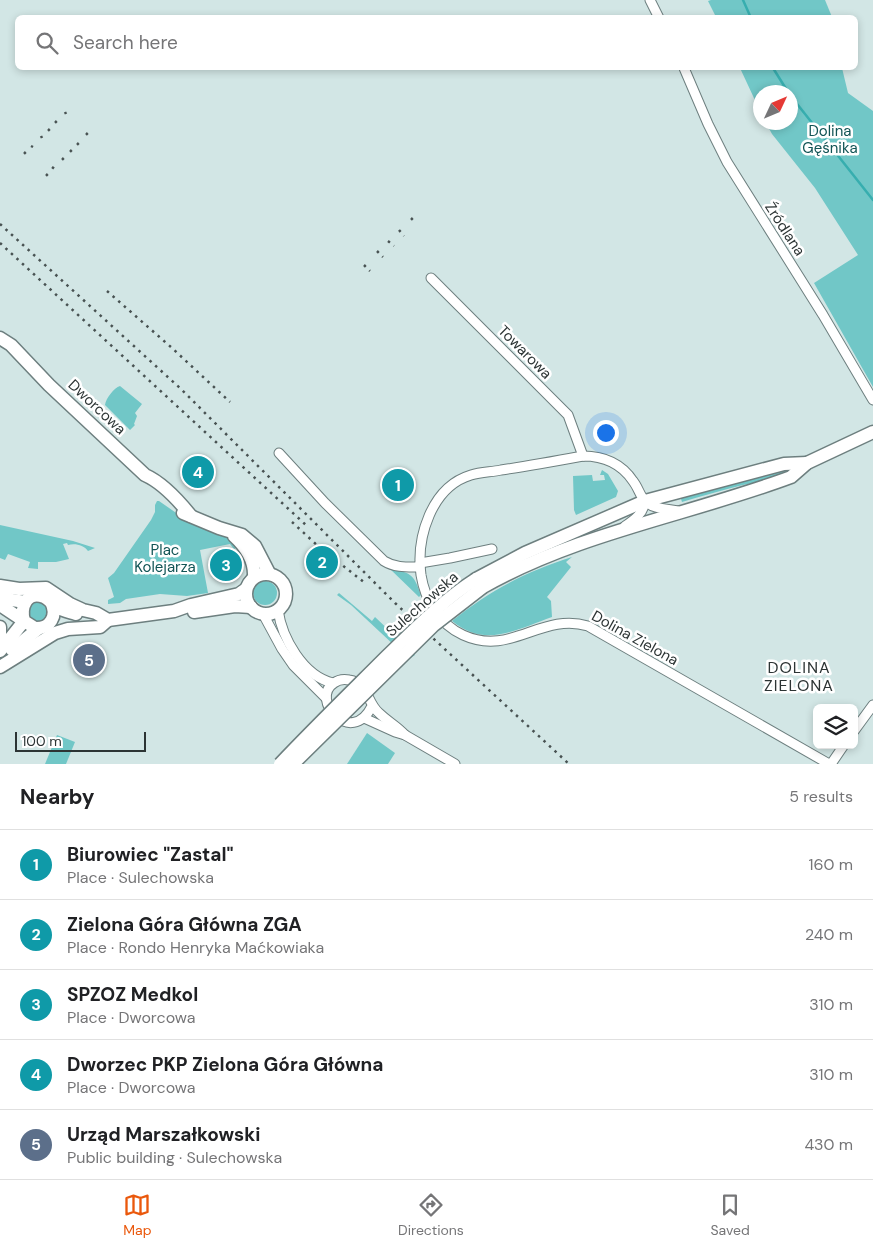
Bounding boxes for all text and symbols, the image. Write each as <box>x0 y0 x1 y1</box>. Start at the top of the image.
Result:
search box <box>15 15 858 70</box>
icon: search <box>33 29 61 57</box>
text: Search here <box>73 30 178 55</box>
north arrow <box>753 85 798 130</box>
park label: Dolina Gęśnika <box>802 121 858 158</box>
street label: Źródlana <box>760 198 810 260</box>
street label: Towarowa <box>494 321 556 383</box>
street label: Dworcowa <box>64 375 130 439</box>
your location <box>593 420 619 446</box>
pin: 4 <box>182 453 214 491</box>
pin: 1 <box>382 466 414 504</box>
park label: Plac Kolejarza <box>134 540 196 577</box>
pin: 2 <box>306 543 338 581</box>
pin: 3 <box>210 546 242 584</box>
street label: Sulechowska <box>382 567 462 641</box>
street label: Dolina Zielona <box>588 606 682 670</box>
pin: 5 <box>73 641 105 679</box>
district label: DOLINA ZIELONA <box>764 657 834 696</box>
map controls <box>813 704 858 749</box>
button: layers <box>813 704 858 749</box>
scale bar <box>15 729 146 752</box>
text: 100 m <box>22 732 62 750</box>
text: Nearby <box>20 783 94 811</box>
text: 5 results <box>789 786 853 807</box>
text: Biurowiec "Zastal" <box>67 842 233 867</box>
text: 1 <box>33 854 39 875</box>
text: 160 m <box>809 854 853 875</box>
text: Place · Sulechowska <box>67 867 214 888</box>
text: Zielona Góra Główna ZGA <box>67 912 302 937</box>
text: 2 <box>31 924 41 945</box>
text: 240 m <box>805 924 853 945</box>
text: Place · Rondo Henryka Maćkowiaka <box>67 937 324 958</box>
text: SPZOZ Medkol <box>67 982 198 1007</box>
text: 3 <box>31 994 41 1015</box>
text: 310 m <box>809 994 853 1015</box>
text: Place · Dworcowa <box>67 1007 195 1028</box>
text: Dworzec PKP Zielona Góra Główna <box>67 1052 383 1077</box>
text: 4 <box>31 1064 41 1085</box>
text: 310 m <box>809 1064 853 1085</box>
text: Place · Dworcowa <box>67 1077 195 1098</box>
text: Urząd Marszałkowski <box>67 1122 260 1147</box>
text: 5 <box>31 1134 41 1155</box>
text: 430 m <box>804 1134 853 1155</box>
text: Public building · Sulechowska <box>67 1147 282 1168</box>
tab: Map <box>123 1191 151 1239</box>
tab: Directions <box>398 1191 464 1239</box>
tab: Saved <box>710 1191 750 1239</box>

